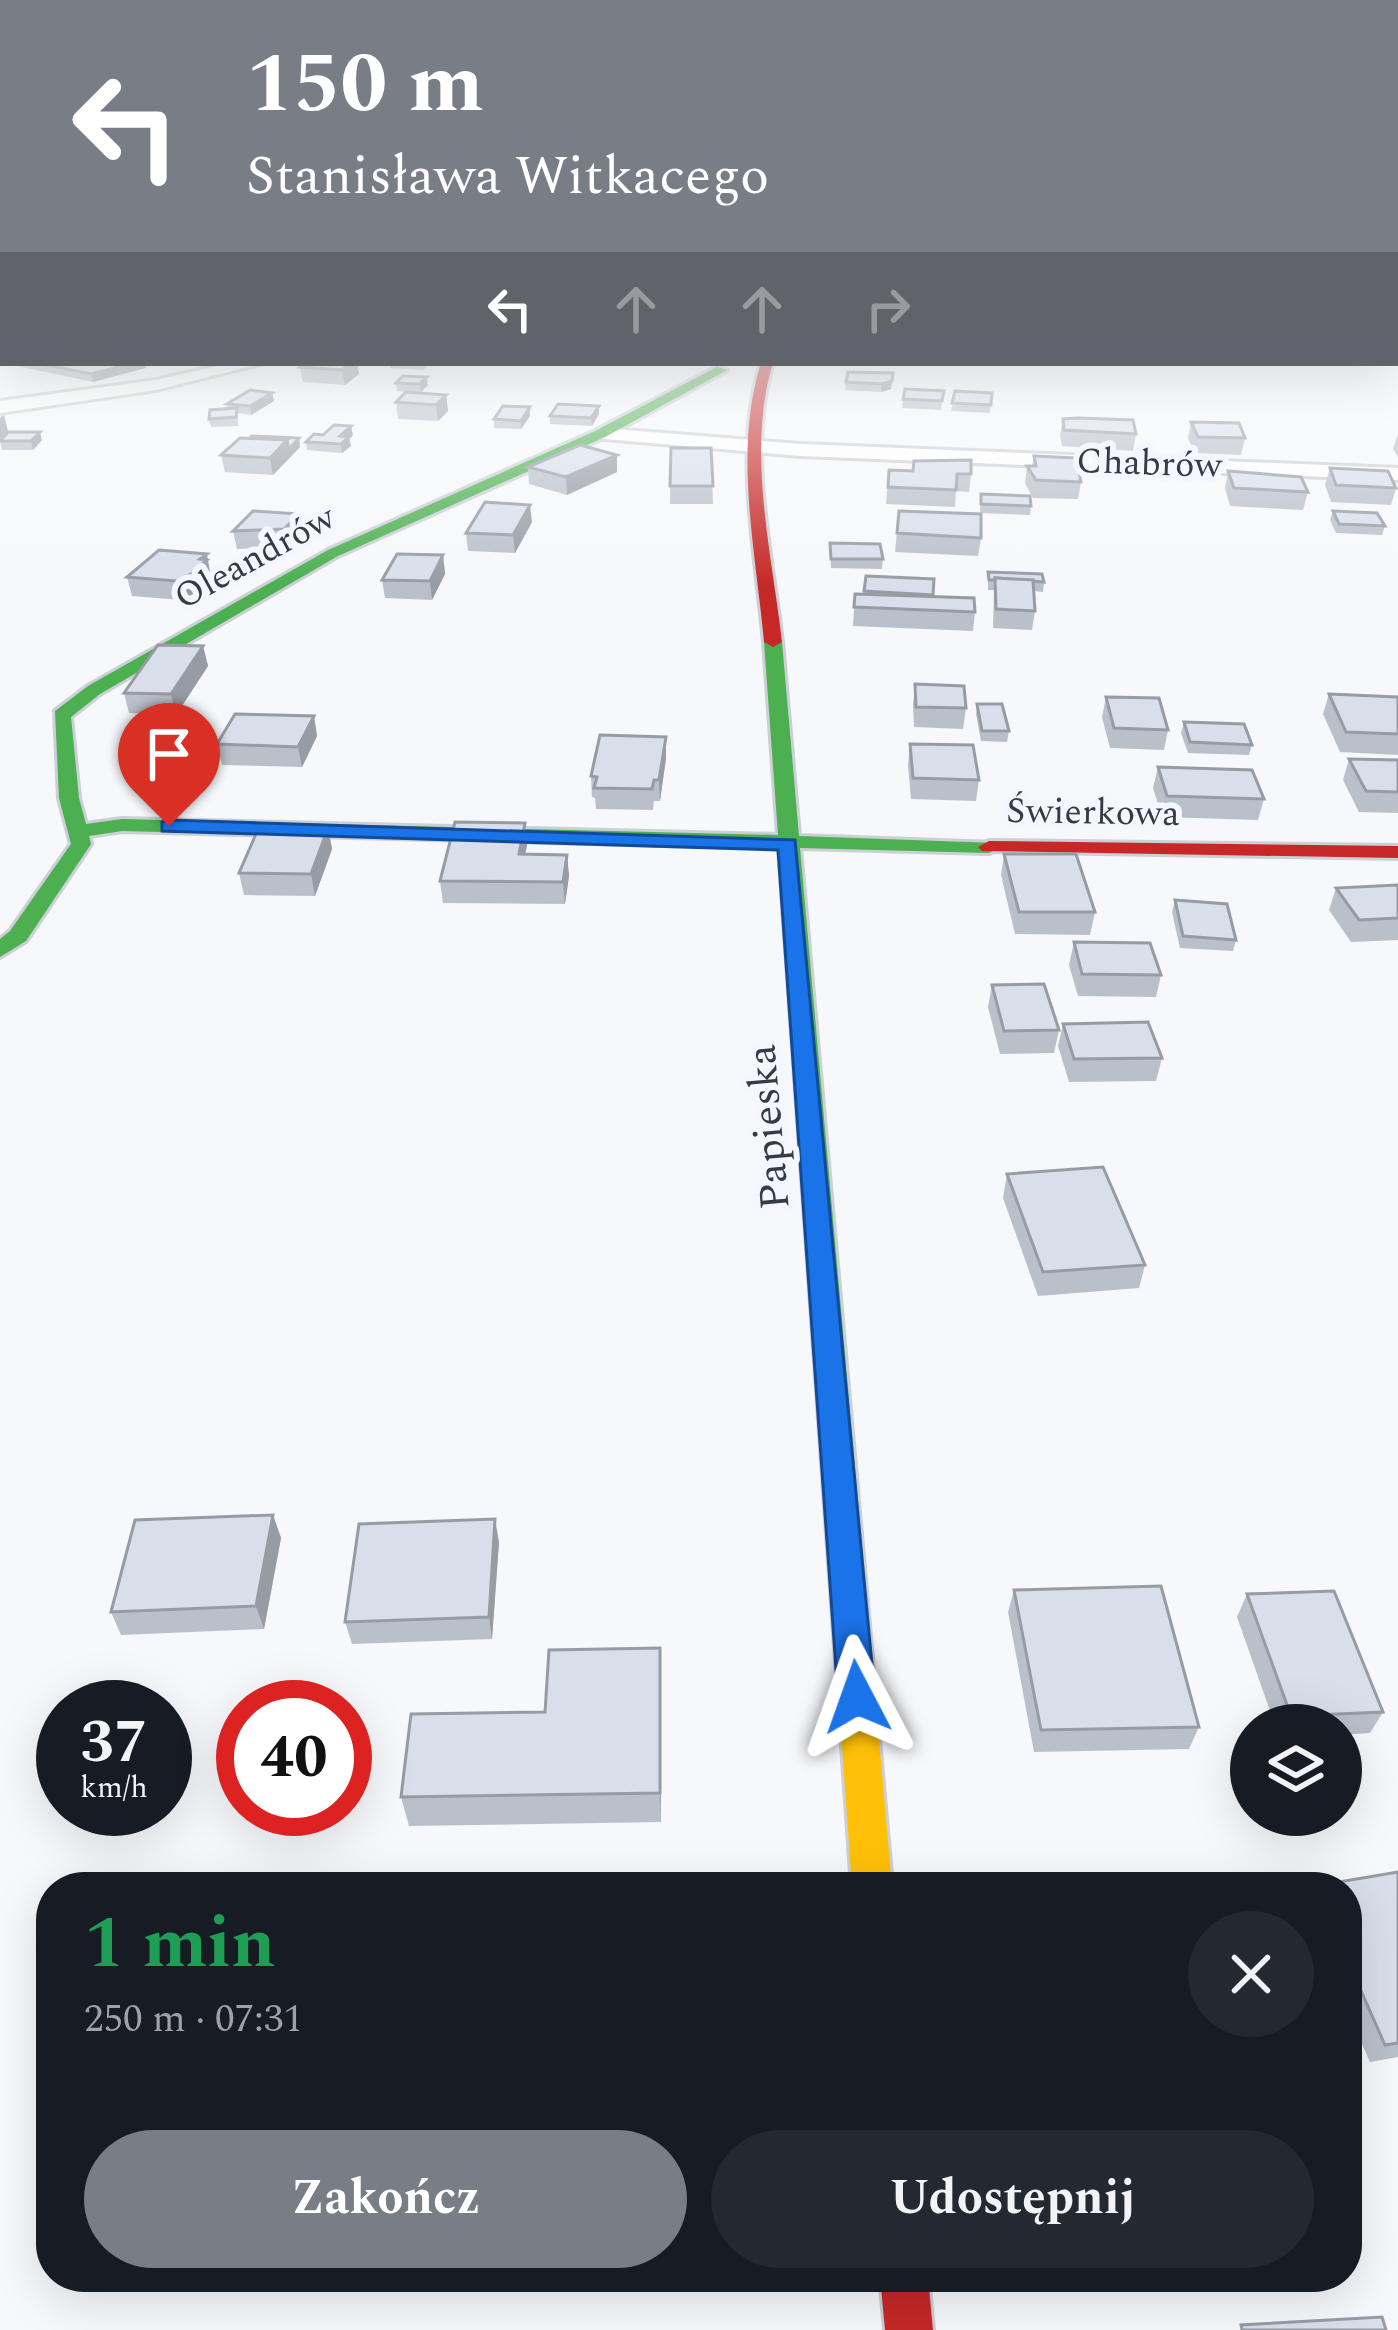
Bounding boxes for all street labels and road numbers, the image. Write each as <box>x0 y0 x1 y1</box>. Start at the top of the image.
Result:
street label: Chabrów <box>1075 434 1223 494</box>
street label: Oleandrów <box>164 491 346 625</box>
street label: Świerkowa <box>1006 784 1181 842</box>
street label: Papieska <box>730 1041 808 1212</box>

